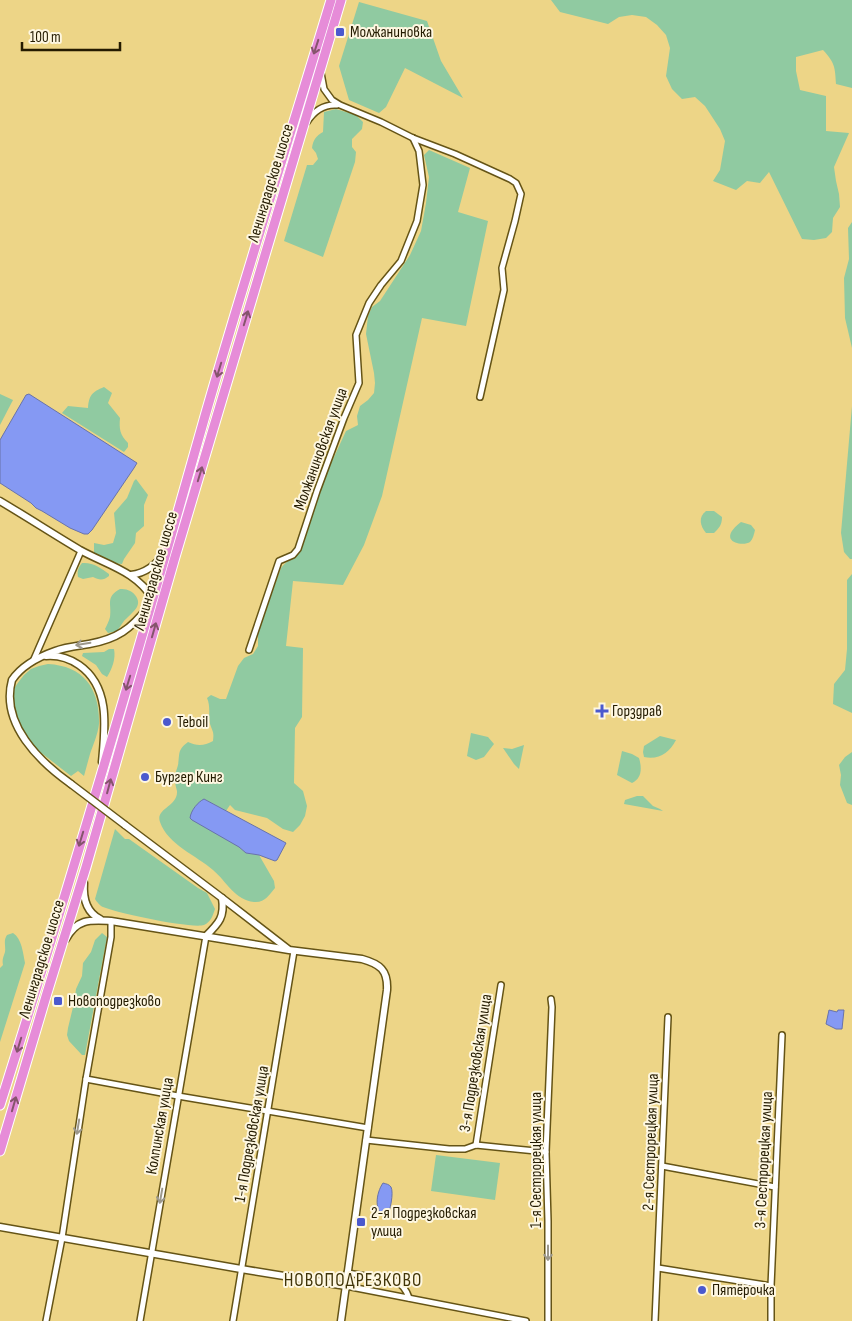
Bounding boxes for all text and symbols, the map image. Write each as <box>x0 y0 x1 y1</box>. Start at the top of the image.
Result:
scale bar <box>22 20 120 52</box>
place label: Молжаниновка <box>350 23 432 42</box>
marker: Молжаниновка <box>334 26 346 38</box>
text: 100 m <box>30 28 61 47</box>
one-way arrow <box>311 38 320 54</box>
street label: Ленинградское шоссе <box>244 122 298 245</box>
one-way arrow <box>242 311 252 327</box>
one-way arrow <box>214 361 224 377</box>
street label: Молжаниновская улица <box>290 385 352 513</box>
one-way arrow <box>195 466 205 482</box>
street label: Ленинградское шоссе <box>130 509 182 633</box>
one-way arrow <box>149 622 159 638</box>
one-way arrow <box>75 640 91 650</box>
one-way arrow <box>122 675 132 691</box>
place label: Горздрав <box>612 702 662 721</box>
marker: Горздрав <box>596 705 608 717</box>
place label: Teboil <box>177 713 208 732</box>
marker: Teboil <box>161 716 173 728</box>
place label: Бургер Кинг <box>155 768 223 787</box>
marker: Бургер Кинг <box>139 771 151 783</box>
one-way arrow <box>104 778 114 794</box>
one-way arrow <box>76 831 86 847</box>
street label: Ленинградское шоссе <box>15 898 69 1021</box>
place label: Новоподрезково <box>68 992 161 1011</box>
street label: 3-я Подрезковская улица <box>456 993 496 1133</box>
marker: Новоподрезково <box>52 995 64 1007</box>
one-way arrow <box>14 1037 23 1052</box>
street label: 1-я Подрезковская улица <box>231 1064 273 1204</box>
street label: 2-я Сестрорецкая улица <box>639 1073 663 1211</box>
street label: Колпинская улица <box>142 1076 178 1176</box>
street label: 3-я Сестрорецкая улица <box>751 1091 777 1229</box>
street label: 1-я Сестрорецкая улица <box>527 1092 546 1228</box>
one-way arrow <box>9 1096 19 1112</box>
one-way arrow <box>73 1119 83 1135</box>
one-way arrow <box>156 1188 166 1204</box>
place label: 2-я Подрезковская улица <box>371 1204 476 1241</box>
marker: 2-я Подрезковская улица <box>355 1216 367 1228</box>
one-way arrow <box>543 1244 553 1261</box>
district label: НОВОПОДРЕЗКОВО <box>284 1269 422 1292</box>
place label: Пятёрочка <box>712 1281 775 1300</box>
marker: Пятёрочка <box>696 1284 708 1296</box>

